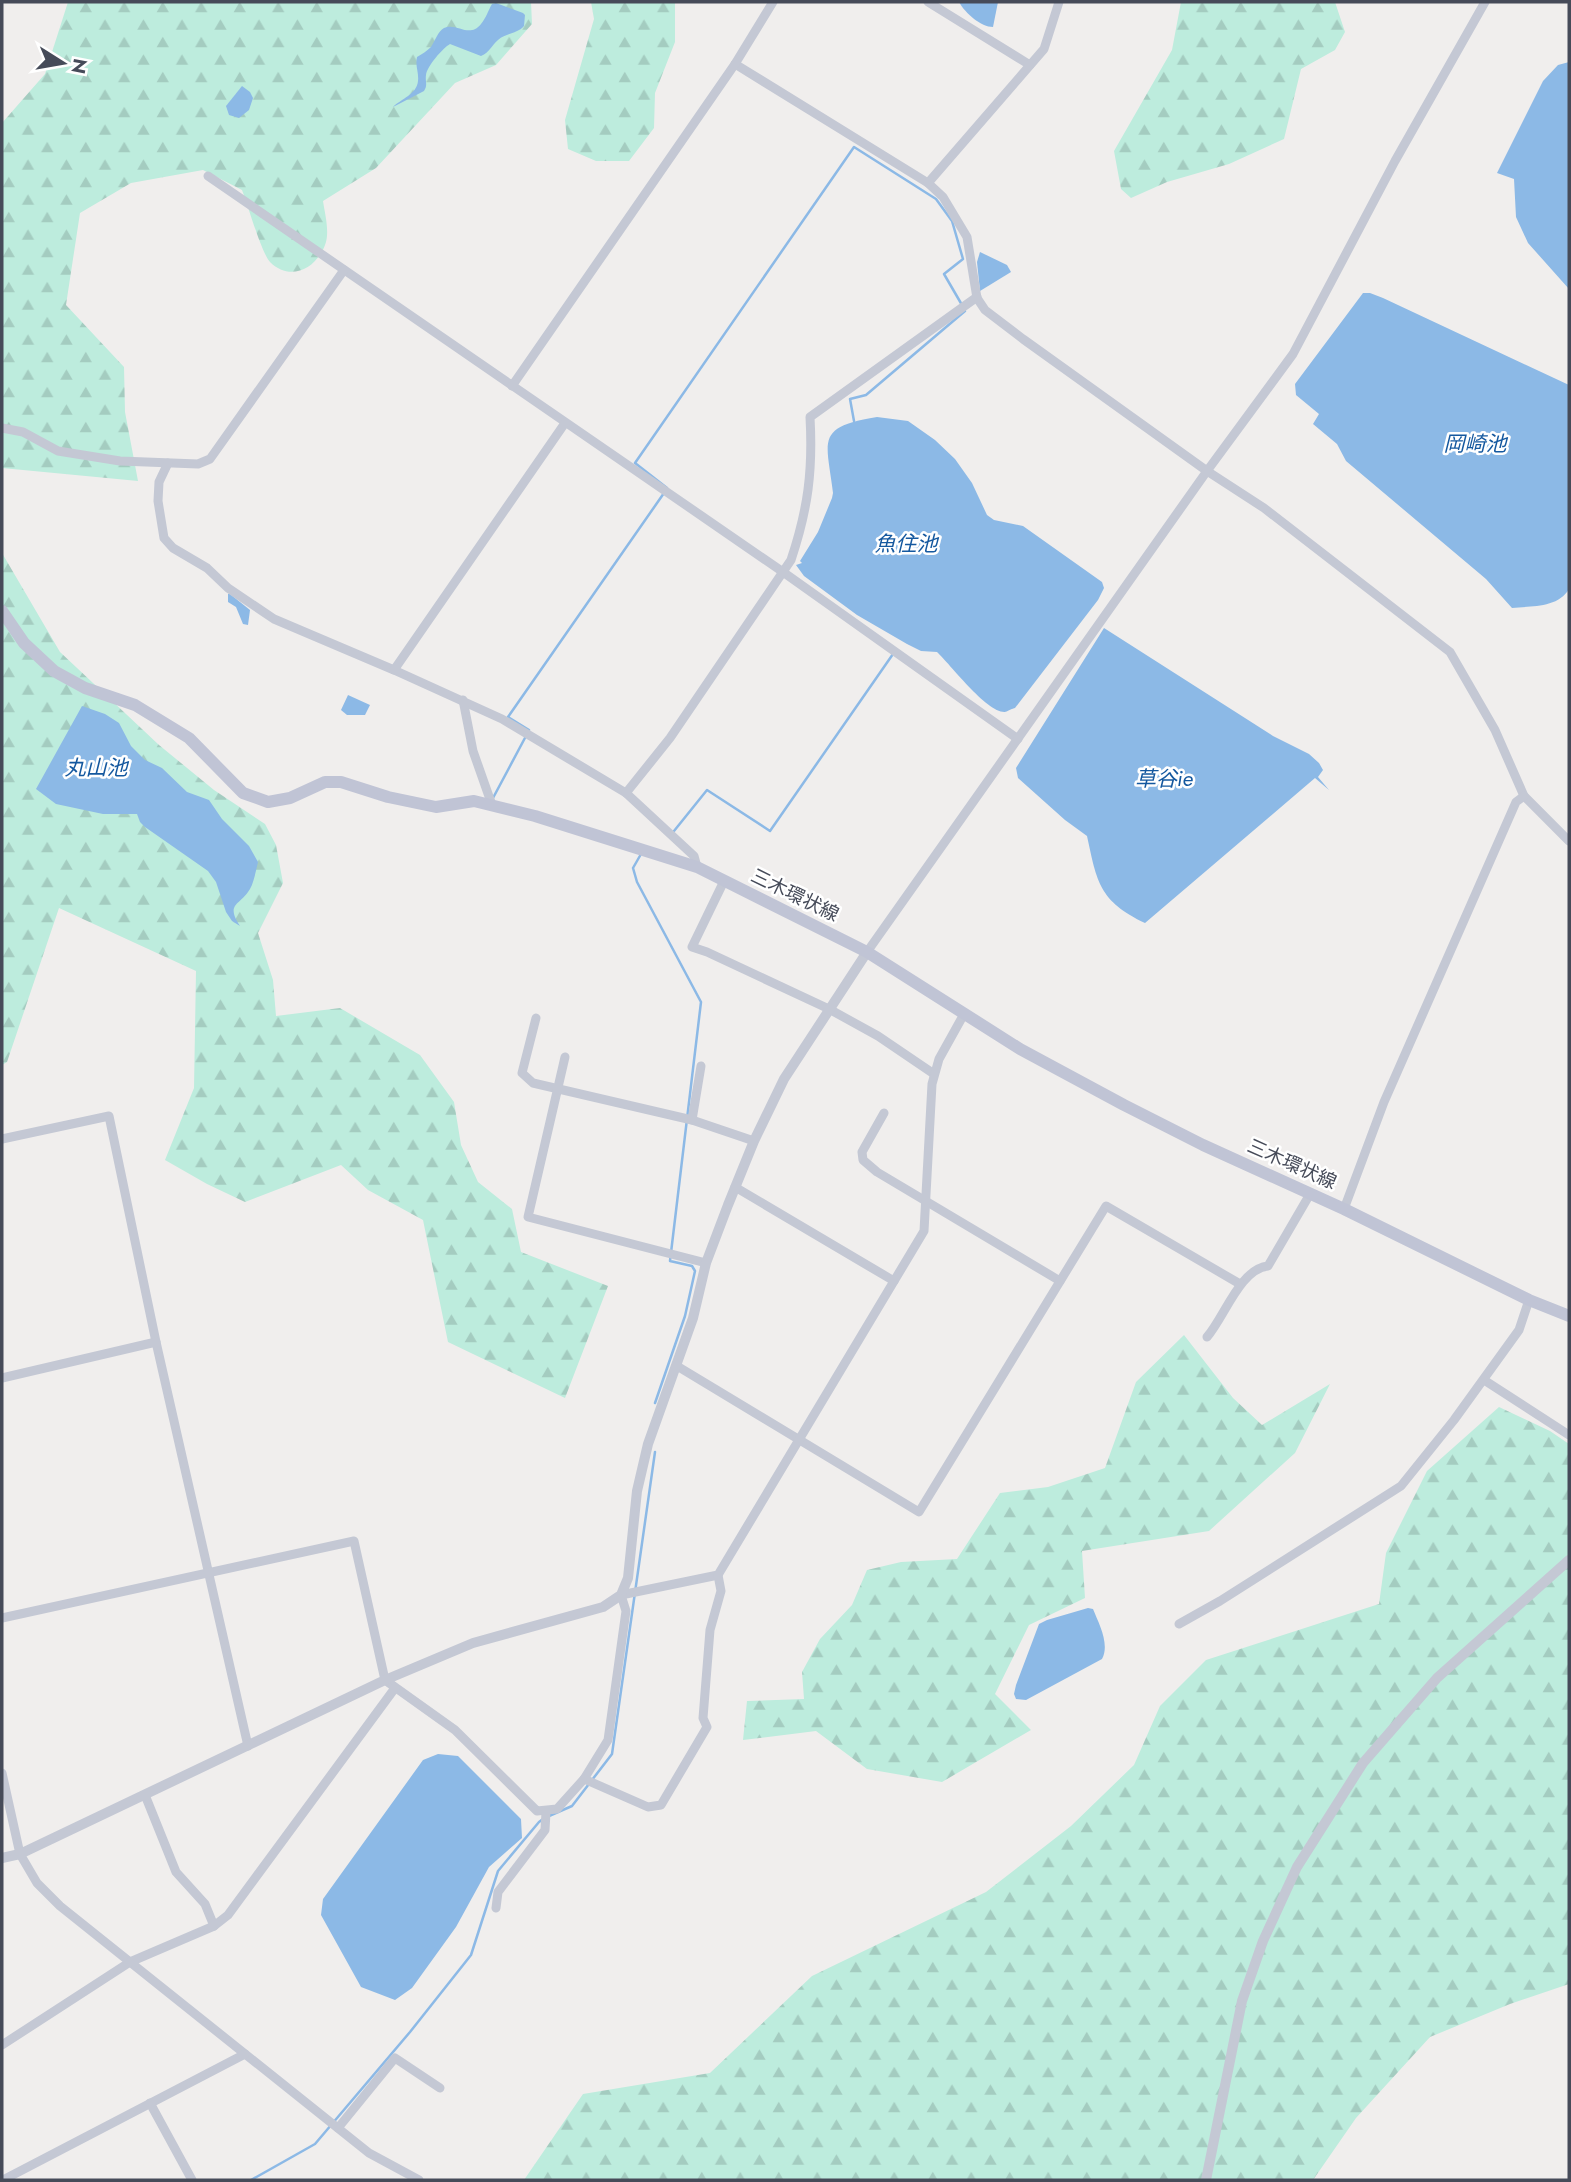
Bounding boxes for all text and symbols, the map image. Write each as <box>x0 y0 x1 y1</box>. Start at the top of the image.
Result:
north arrow <box>28 28 98 98</box>
text: N <box>65 56 94 76</box>
water label: 岡崎池 <box>1444 429 1508 459</box>
water label: 魚住池 <box>875 529 939 559</box>
water label: 丸山池 <box>65 753 129 783</box>
water label: 草谷ie <box>1135 764 1193 794</box>
street label: 三木環状線 <box>746 862 844 928</box>
street label: 三木環状線 <box>1243 1132 1341 1196</box>

